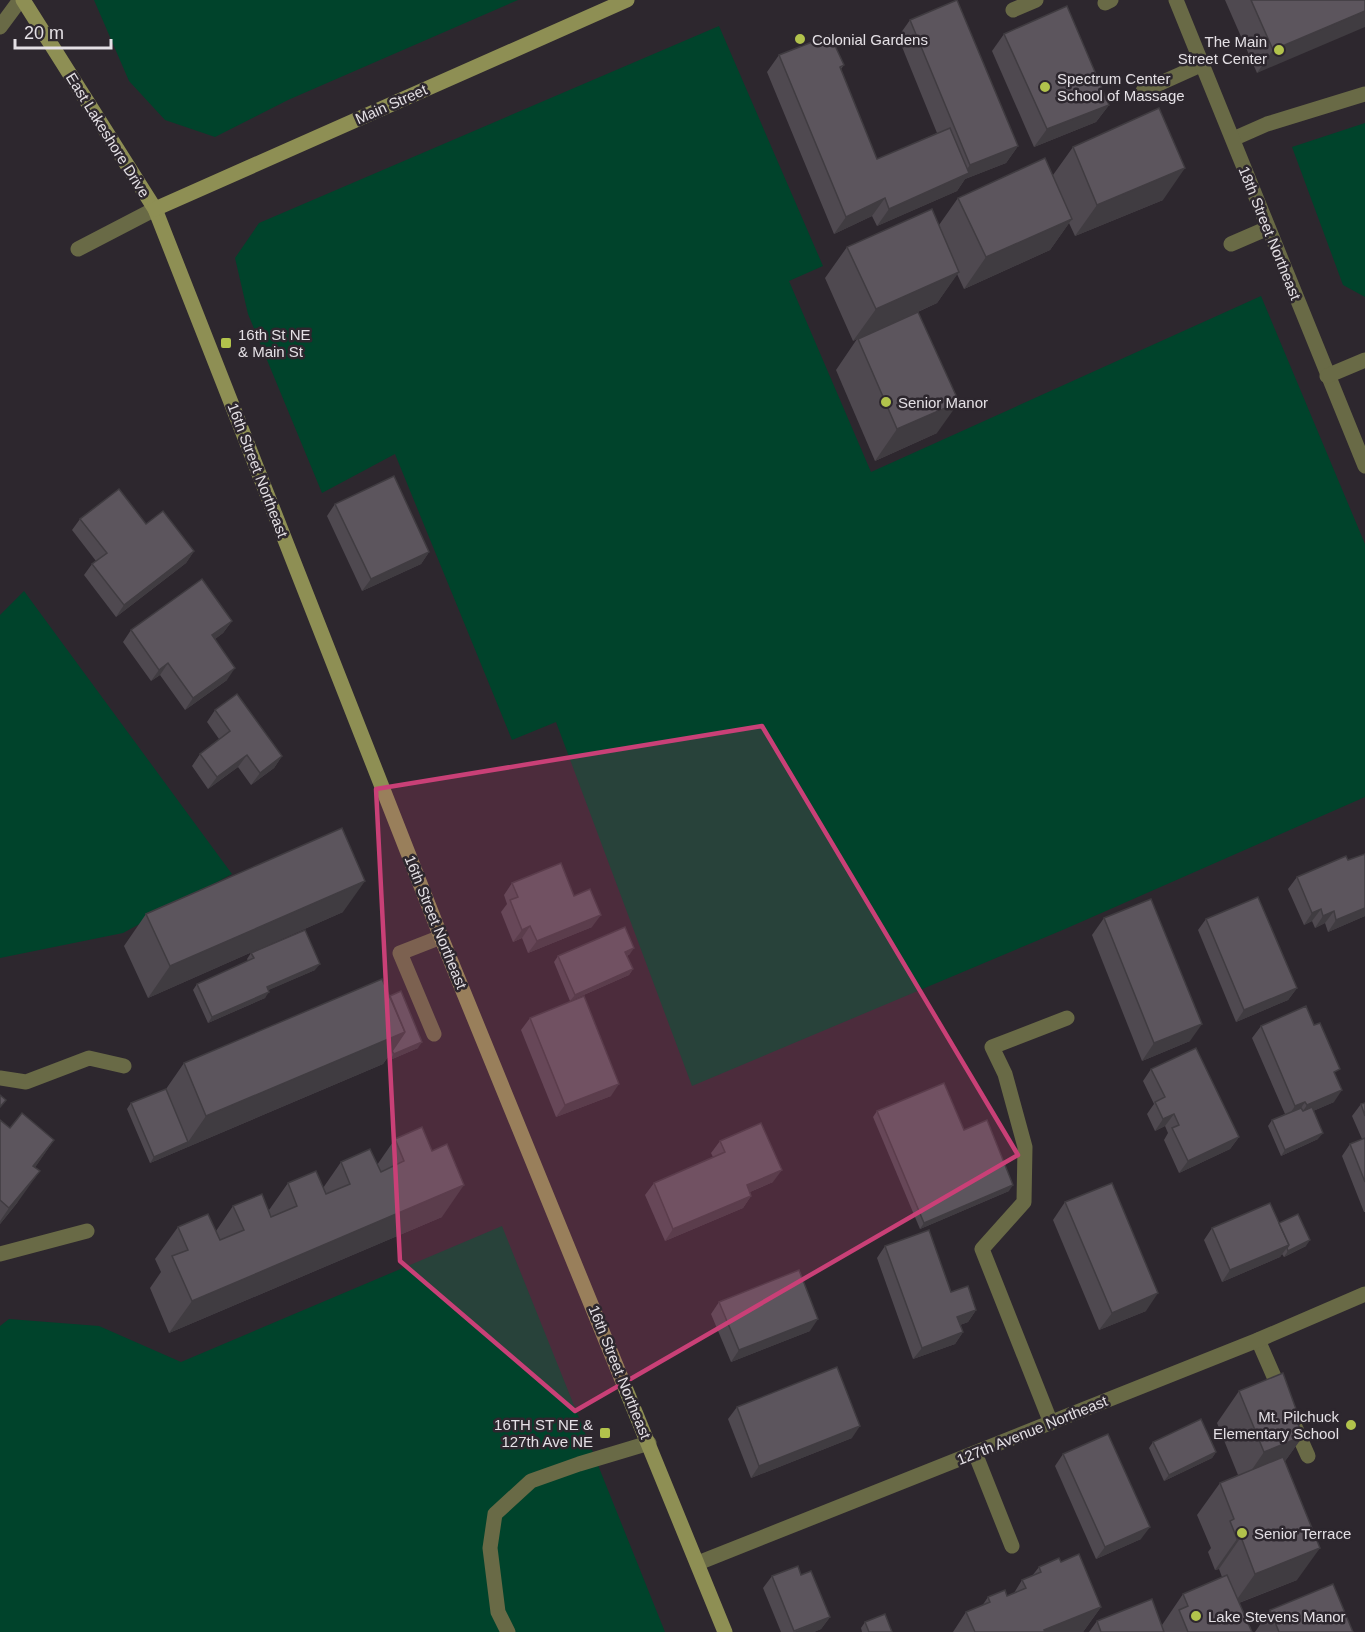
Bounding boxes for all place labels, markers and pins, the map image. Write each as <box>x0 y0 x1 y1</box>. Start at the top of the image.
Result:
place label: Colonial Gardens <box>812 31 928 48</box>
marker: Colonial Gardens <box>793 32 807 46</box>
place label: The Main Street Center <box>1178 33 1267 67</box>
marker: The Main Street Center <box>1272 43 1286 57</box>
place label: Spectrum Center School of Massage <box>1057 70 1185 104</box>
marker: Spectrum Center School of Massage <box>1038 80 1052 94</box>
place label: 16th St NE & Main St <box>238 326 311 360</box>
marker: 16th St NE & Main St <box>219 336 233 350</box>
place label: Senior Manor <box>898 394 988 411</box>
marker: Senior Manor <box>879 395 893 409</box>
place label: Mt. Pilchuck Elementary School <box>1213 1408 1339 1442</box>
place label: 16TH ST NE & 127th Ave NE <box>494 1416 593 1450</box>
marker: Mt. Pilchuck Elementary School <box>1344 1418 1358 1432</box>
marker: 16TH ST NE & 127th Ave NE <box>598 1426 612 1440</box>
place label: Senior Terrace <box>1254 1525 1351 1542</box>
marker: Senior Terrace <box>1235 1526 1249 1540</box>
place label: Lake Stevens Manor <box>1208 1608 1346 1625</box>
marker: Lake Stevens Manor <box>1189 1609 1203 1623</box>

